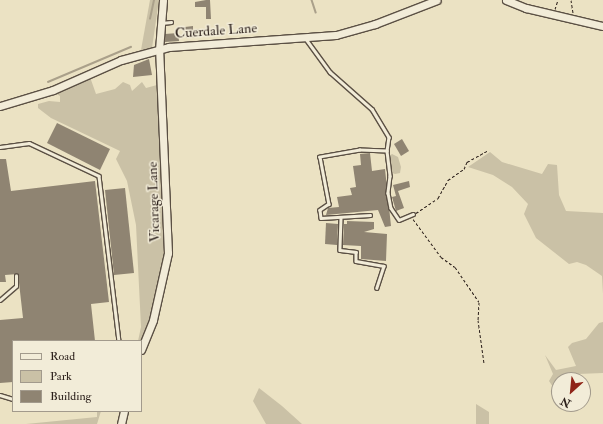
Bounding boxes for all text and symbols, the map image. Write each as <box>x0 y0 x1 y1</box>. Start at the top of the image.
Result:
street label: Cuerdale Lane <box>174 20 258 42</box>
street label: Vicarage Lane <box>144 161 164 243</box>
legend <box>12 340 142 412</box>
text: Road <box>50 349 75 364</box>
text: Park <box>50 369 72 384</box>
north arrow <box>551 372 591 412</box>
text: Building <box>50 389 91 404</box>
text: N <box>558 394 573 410</box>

